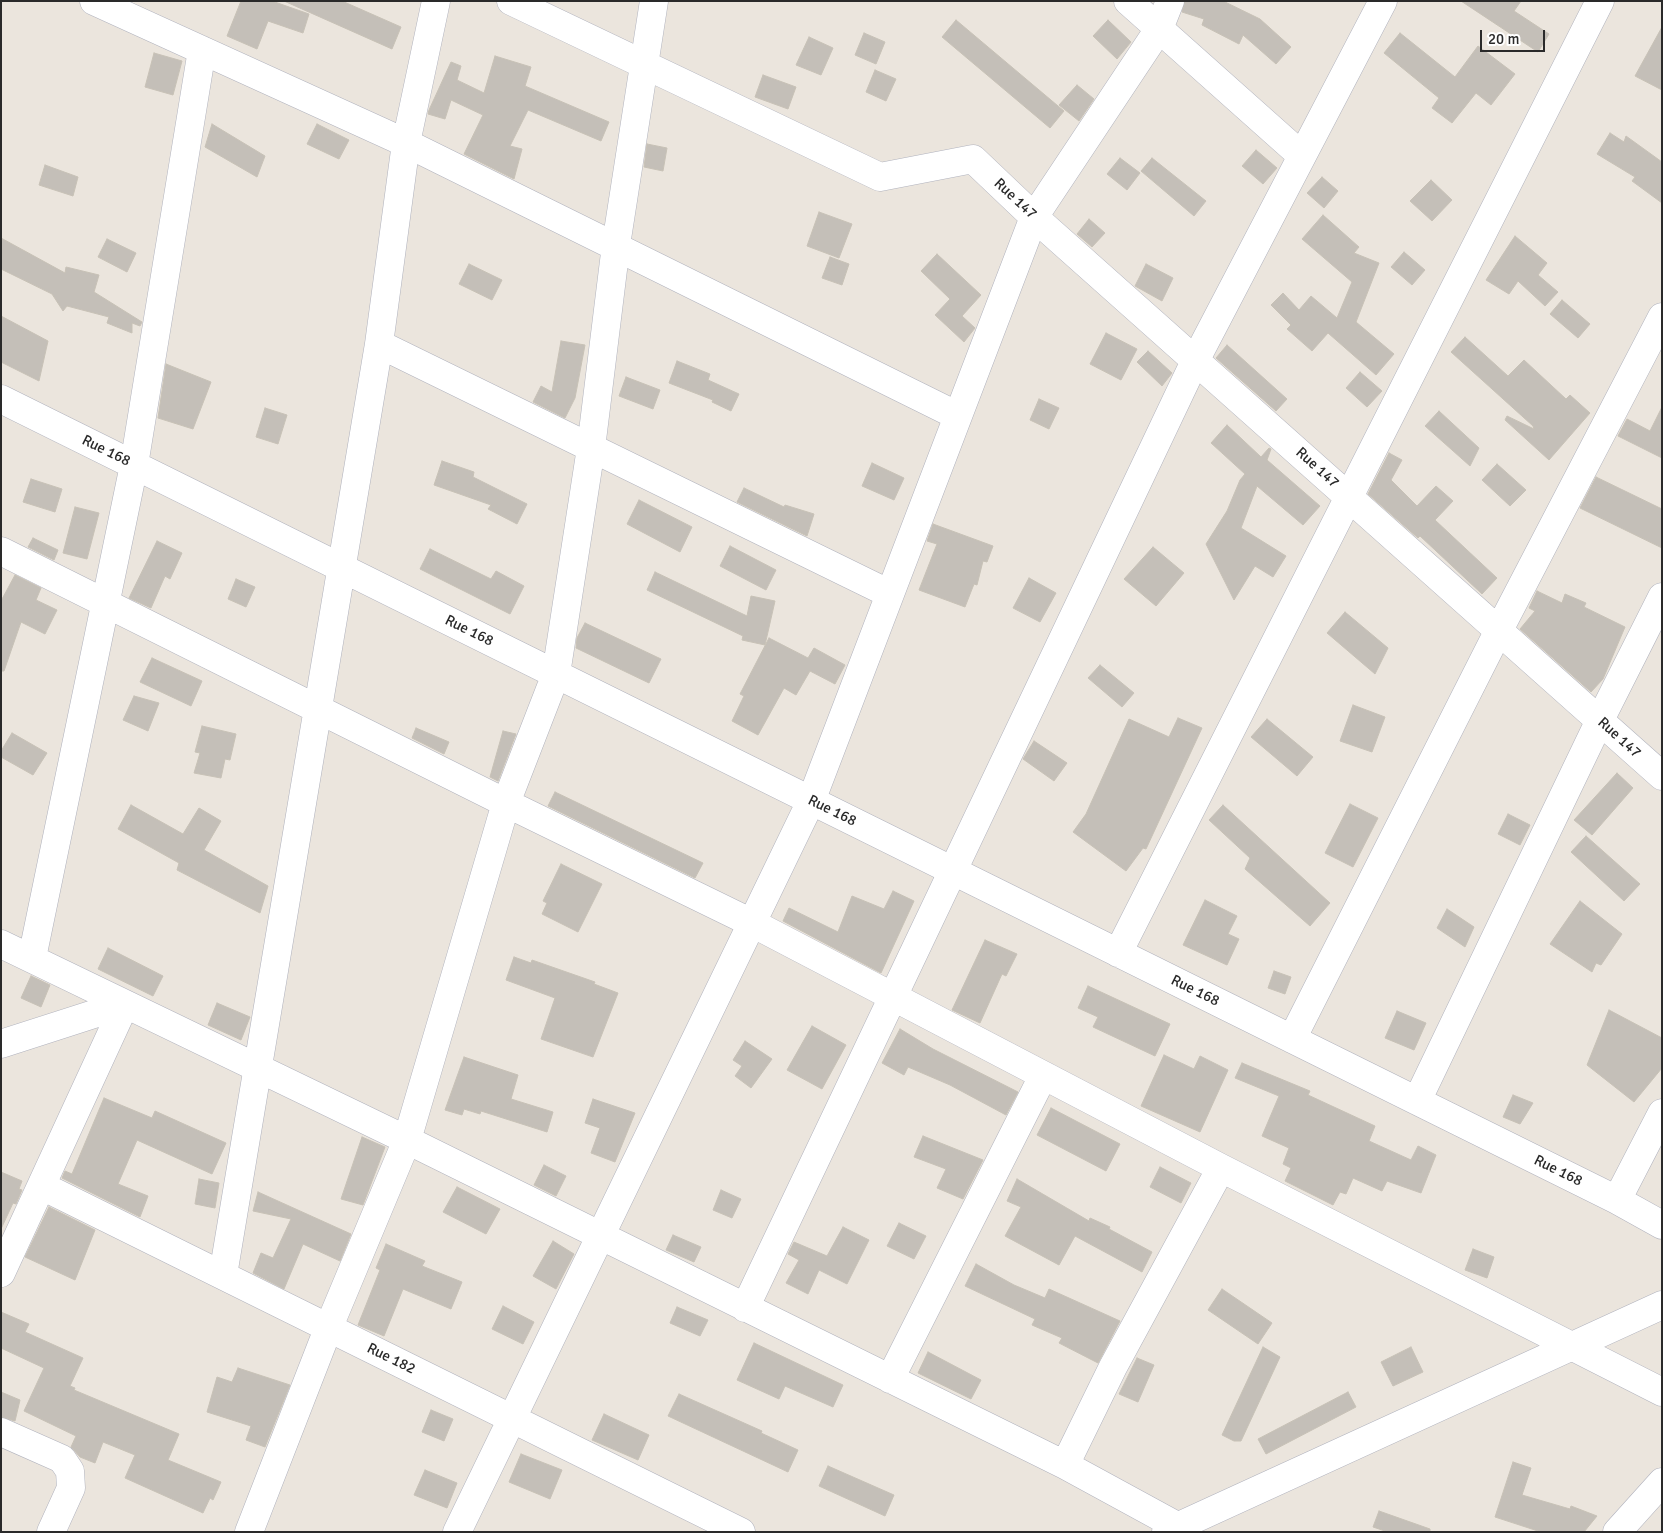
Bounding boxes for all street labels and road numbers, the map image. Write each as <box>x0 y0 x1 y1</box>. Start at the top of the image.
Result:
street label: Rue 147 <box>990 175 1040 223</box>
street label: Rue 168 <box>79 432 133 470</box>
street label: Rue 147 <box>1292 444 1342 492</box>
street label: Rue 168 <box>442 612 496 650</box>
street label: Rue 147 <box>1594 714 1644 762</box>
street label: Rue 168 <box>805 792 859 830</box>
street label: Rue 168 <box>1168 972 1222 1010</box>
street label: Rue 168 <box>1531 1152 1585 1190</box>
street label: Rue 182 <box>364 1340 418 1378</box>

